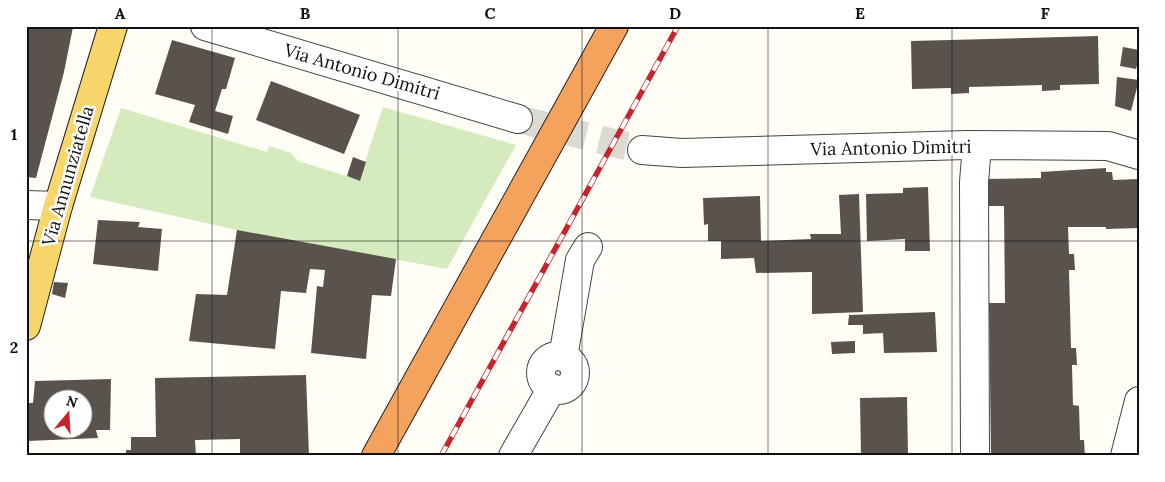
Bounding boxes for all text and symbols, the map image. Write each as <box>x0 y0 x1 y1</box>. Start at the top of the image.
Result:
text: A <box>115 3 126 23</box>
text: B <box>300 3 311 23</box>
text: C <box>484 3 496 23</box>
text: D <box>669 3 681 23</box>
text: E <box>855 3 865 23</box>
text: F <box>1040 3 1050 23</box>
street label: Via Antonio Dimitri <box>281 38 443 105</box>
street label: Via Annunziatella <box>36 103 98 249</box>
text: 1 <box>11 124 17 144</box>
street label: Via Antonio Dimitri <box>809 135 972 160</box>
text: 2 <box>10 337 18 357</box>
north arrow <box>42 390 92 440</box>
text: N <box>64 391 80 412</box>

